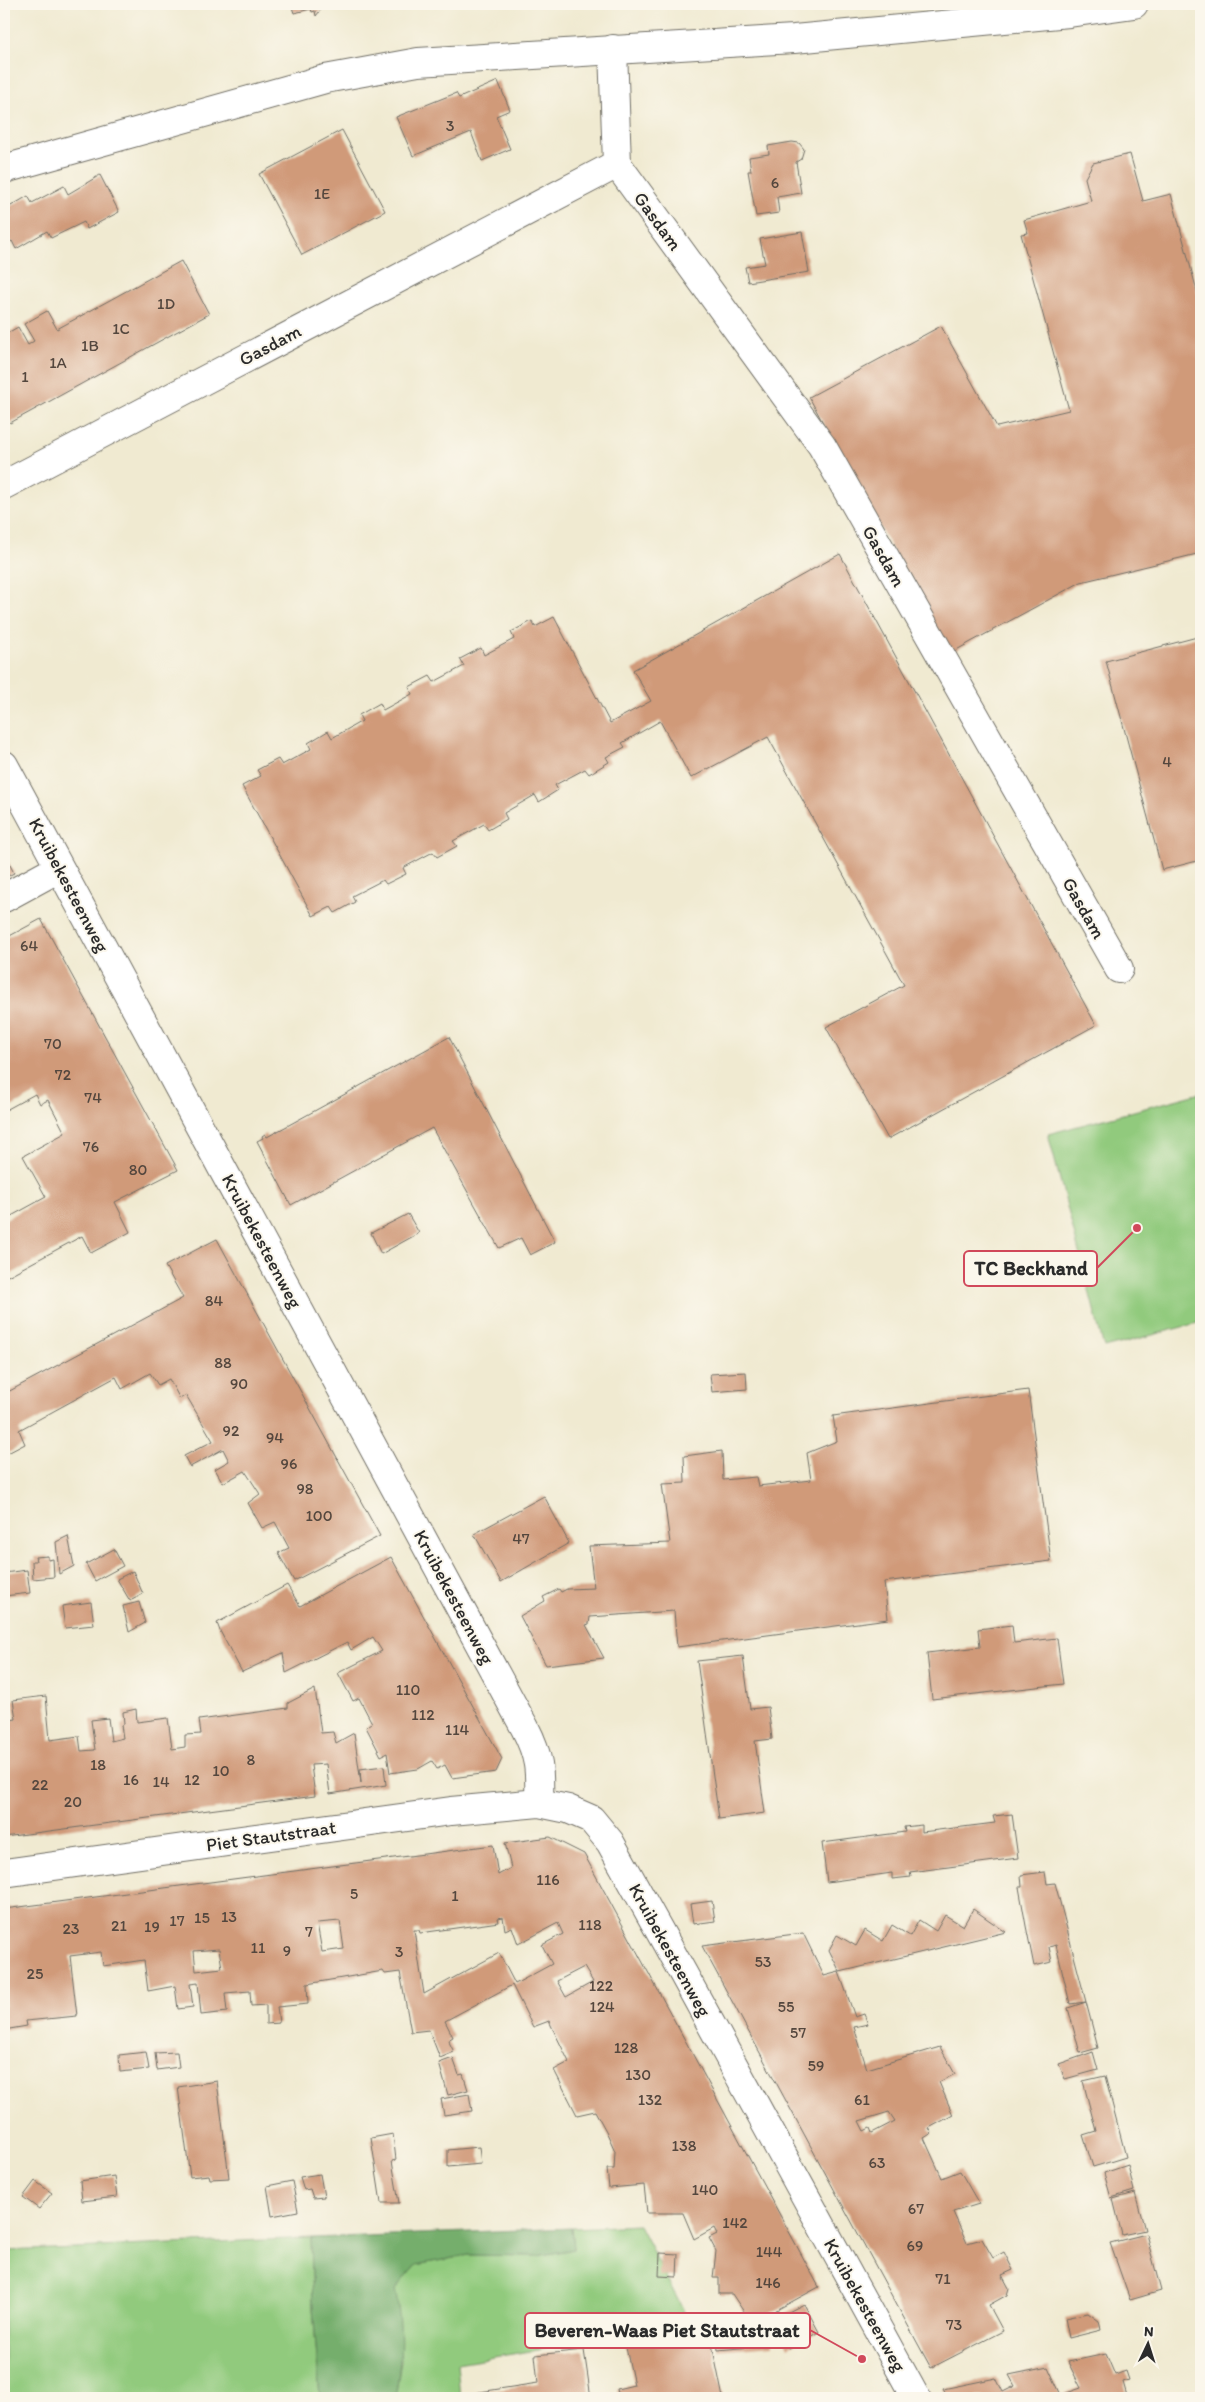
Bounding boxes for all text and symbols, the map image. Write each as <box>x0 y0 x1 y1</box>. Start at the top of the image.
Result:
house number: 3 <box>446 116 455 135</box>
house number: 6 <box>771 173 779 192</box>
house number: 1E <box>314 184 330 203</box>
street label: Gasdam <box>629 187 687 255</box>
house number: 1D <box>157 294 175 313</box>
house number: 1C <box>112 319 130 338</box>
street label: Gasdam <box>235 319 305 371</box>
house number: 1B <box>81 336 99 355</box>
house number: 1A <box>49 353 67 372</box>
house number: 1 <box>21 367 29 386</box>
street label: Gasdam <box>857 521 911 591</box>
house number: 4 <box>1162 752 1172 771</box>
street label: Kruibekesteenweg <box>24 814 114 956</box>
street label: Gasdam <box>1057 873 1111 943</box>
house number: 64 <box>20 936 38 955</box>
house number: 70 <box>44 1034 62 1053</box>
house number: 72 <box>55 1065 72 1084</box>
house number: 74 <box>84 1088 102 1107</box>
house number: 76 <box>83 1137 99 1156</box>
house number: 80 <box>129 1160 147 1179</box>
street label: Kruibekesteenweg <box>217 1170 307 1312</box>
callout: TC Beckhand <box>964 1251 1097 1286</box>
text: TC Beckhand <box>973 1256 1088 1280</box>
house number: 84 <box>205 1291 224 1310</box>
house number: 88 <box>214 1353 232 1372</box>
house number: 90 <box>230 1374 248 1393</box>
house number: 92 <box>223 1421 240 1440</box>
house number: 94 <box>266 1428 284 1447</box>
house number: 96 <box>281 1454 297 1473</box>
house number: 98 <box>296 1479 314 1498</box>
house number: 100 <box>305 1506 333 1525</box>
street label: Kruibekesteenweg <box>409 1526 499 1668</box>
house number: 47 <box>512 1529 530 1548</box>
house number: 110 <box>396 1680 420 1699</box>
house number: 112 <box>411 1705 435 1724</box>
house number: 114 <box>445 1720 470 1739</box>
house number: 8 <box>247 1750 256 1769</box>
house number: 18 <box>90 1755 106 1774</box>
house number: 10 <box>212 1761 230 1780</box>
house number: 16 <box>123 1770 139 1789</box>
house number: 12 <box>184 1770 201 1789</box>
house number: 14 <box>152 1772 170 1791</box>
house number: 22 <box>32 1775 49 1794</box>
house number: 20 <box>64 1792 82 1811</box>
street label: Piet Stautstraat <box>205 1816 337 1856</box>
house number: 116 <box>536 1870 560 1889</box>
street label: Kruibekesteenweg <box>624 1879 716 2021</box>
house number: 5 <box>350 1884 358 1903</box>
house number: 1 <box>451 1886 459 1905</box>
house number: 13 <box>221 1907 237 1926</box>
house number: 15 <box>194 1908 210 1927</box>
house number: 17 <box>169 1911 185 1930</box>
house number: 118 <box>578 1915 602 1934</box>
house number: 21 <box>111 1916 127 1935</box>
house number: 19 <box>144 1917 160 1936</box>
house number: 23 <box>62 1919 80 1938</box>
house number: 7 <box>305 1922 313 1941</box>
house number: 11 <box>251 1938 266 1957</box>
house number: 9 <box>283 1941 291 1960</box>
house number: 3 <box>395 1942 404 1961</box>
house number: 53 <box>754 1952 772 1971</box>
house number: 25 <box>27 1964 43 1983</box>
house number: 122 <box>589 1976 614 1995</box>
house number: 124 <box>589 1997 615 2016</box>
house number: 55 <box>778 1997 794 2016</box>
house number: 57 <box>790 2023 806 2042</box>
house number: 128 <box>614 2038 639 2057</box>
house number: 59 <box>808 2056 824 2075</box>
house number: 130 <box>625 2065 651 2084</box>
house number: 132 <box>638 2090 663 2109</box>
house number: 61 <box>854 2090 871 2109</box>
house number: 138 <box>672 2136 697 2155</box>
house number: 63 <box>868 2153 886 2172</box>
house number: 140 <box>692 2180 718 2199</box>
house number: 67 <box>908 2199 924 2218</box>
house number: 142 <box>722 2213 748 2232</box>
street label: Kruibekesteenweg <box>819 2234 911 2376</box>
house number: 69 <box>907 2236 923 2255</box>
house number: 144 <box>756 2242 783 2261</box>
house number: 71 <box>935 2269 951 2288</box>
house number: 146 <box>755 2273 781 2292</box>
callout: Beveren-Waas Piet Stautstraat <box>525 2313 810 2348</box>
house number: 73 <box>946 2315 963 2334</box>
text: Beveren-Waas Piet Stautstraat <box>534 2318 800 2342</box>
north arrow <box>1122 2320 1172 2370</box>
text: N <box>1144 2323 1154 2340</box>

